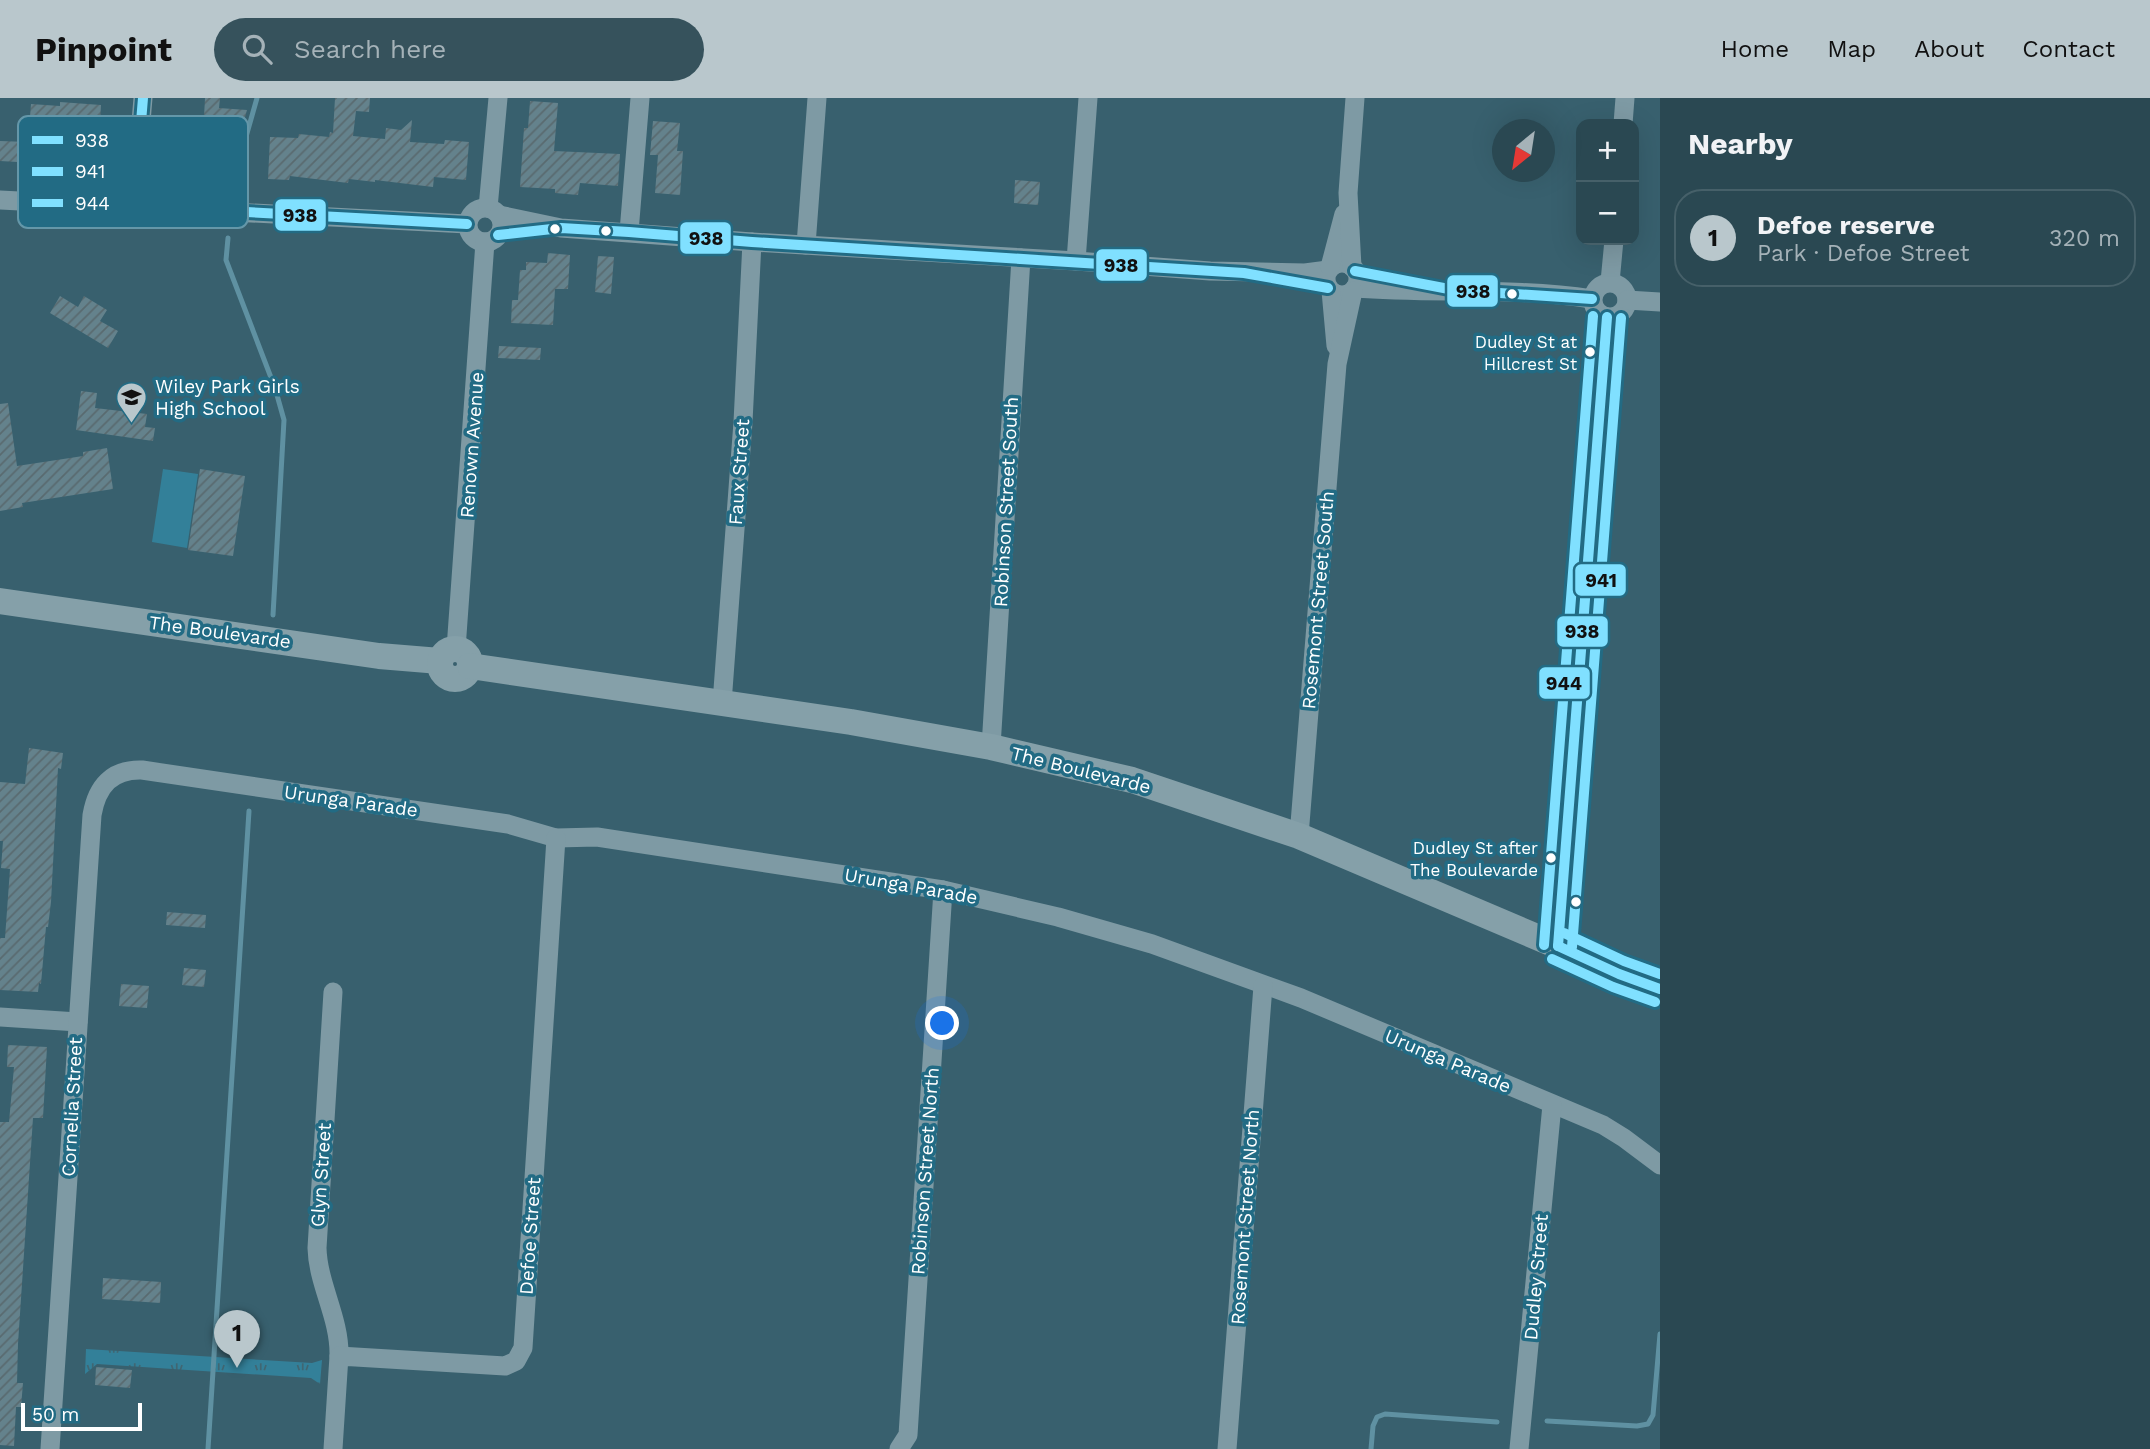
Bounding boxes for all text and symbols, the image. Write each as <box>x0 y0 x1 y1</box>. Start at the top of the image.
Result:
search box <box>214 18 704 81</box>
text: Pinpoint <box>35 30 172 69</box>
icon: search <box>238 30 276 68</box>
text: Search here <box>294 34 446 64</box>
text: Home <box>1721 35 1789 63</box>
text: Map <box>1827 35 1876 63</box>
text: About <box>1914 35 1984 63</box>
text: Contact <box>2022 35 2115 63</box>
legend <box>18 116 248 228</box>
north arrow <box>1492 119 1555 182</box>
map controls <box>1576 119 1639 245</box>
button: + <box>1576 119 1639 182</box>
text: Nearby <box>1688 126 1793 161</box>
text: 938 <box>75 129 109 152</box>
text: 941 <box>75 160 105 183</box>
button: − <box>1576 182 1639 245</box>
text: 944 <box>75 192 110 215</box>
line badge: 938 <box>274 198 327 232</box>
text: 938 <box>283 204 317 227</box>
text: Defoe reserve <box>1757 210 1935 240</box>
line badge: 938 <box>679 221 732 255</box>
unlabelled marker <box>548 222 562 236</box>
unlabelled marker <box>599 224 613 238</box>
text: 1 <box>1708 225 1718 252</box>
text: 320 m <box>2049 225 2120 252</box>
text: 938 <box>689 227 723 250</box>
text: Park · Defoe Street <box>1757 240 1969 267</box>
line badge: 938 <box>1095 248 1148 282</box>
text: 938 <box>1104 254 1138 277</box>
line badge: 938 <box>1446 274 1499 308</box>
text: 938 <box>1456 280 1490 303</box>
unlabelled marker <box>1505 287 1519 301</box>
place label: Dudley St at Hillcrest St <box>1475 332 1577 374</box>
marker: Dudley St at Hillcrest St <box>1583 345 1597 359</box>
street label: Renown Avenue <box>455 371 489 519</box>
place label: Wiley Park Girls High School <box>155 375 300 420</box>
school or university icon: Wiley Park Girls High School <box>115 380 149 424</box>
street label: Robinson Street South <box>989 396 1023 608</box>
street label: Faux Street <box>724 418 754 526</box>
street label: Rosemont Street South <box>1297 490 1339 710</box>
line badge: 941 <box>1574 563 1627 597</box>
text: 941 <box>1585 569 1617 592</box>
street label: The Boulevarde <box>148 611 292 653</box>
line badge: 938 <box>1556 615 1609 648</box>
text: 938 <box>1565 620 1599 643</box>
line badge: 944 <box>1538 666 1591 700</box>
text: 944 <box>1546 672 1582 695</box>
street label: The Boulevarde <box>1009 742 1153 798</box>
street label: Urunga Parade <box>283 780 419 822</box>
place label: Dudley St after The Boulevarde <box>1410 838 1538 880</box>
marker: Dudley St after The Boulevarde <box>1544 851 1558 865</box>
street label: Urunga Parade <box>843 863 979 909</box>
unlabelled marker <box>1569 895 1583 909</box>
your location <box>925 1006 959 1040</box>
street label: Urunga Parade <box>1381 1024 1515 1098</box>
street label: Cornelia Street <box>57 1037 87 1177</box>
street label: Robinson Street North <box>906 1067 944 1275</box>
street label: Rosemont Street North <box>1226 1108 1264 1326</box>
street label: Glyn Street <box>306 1122 336 1228</box>
street label: Defoe Street <box>514 1176 546 1296</box>
street label: Dudley Street <box>1519 1213 1553 1341</box>
pin: 1 <box>214 1310 260 1368</box>
scale bar <box>21 1400 142 1432</box>
text: 50 m <box>32 1403 79 1426</box>

